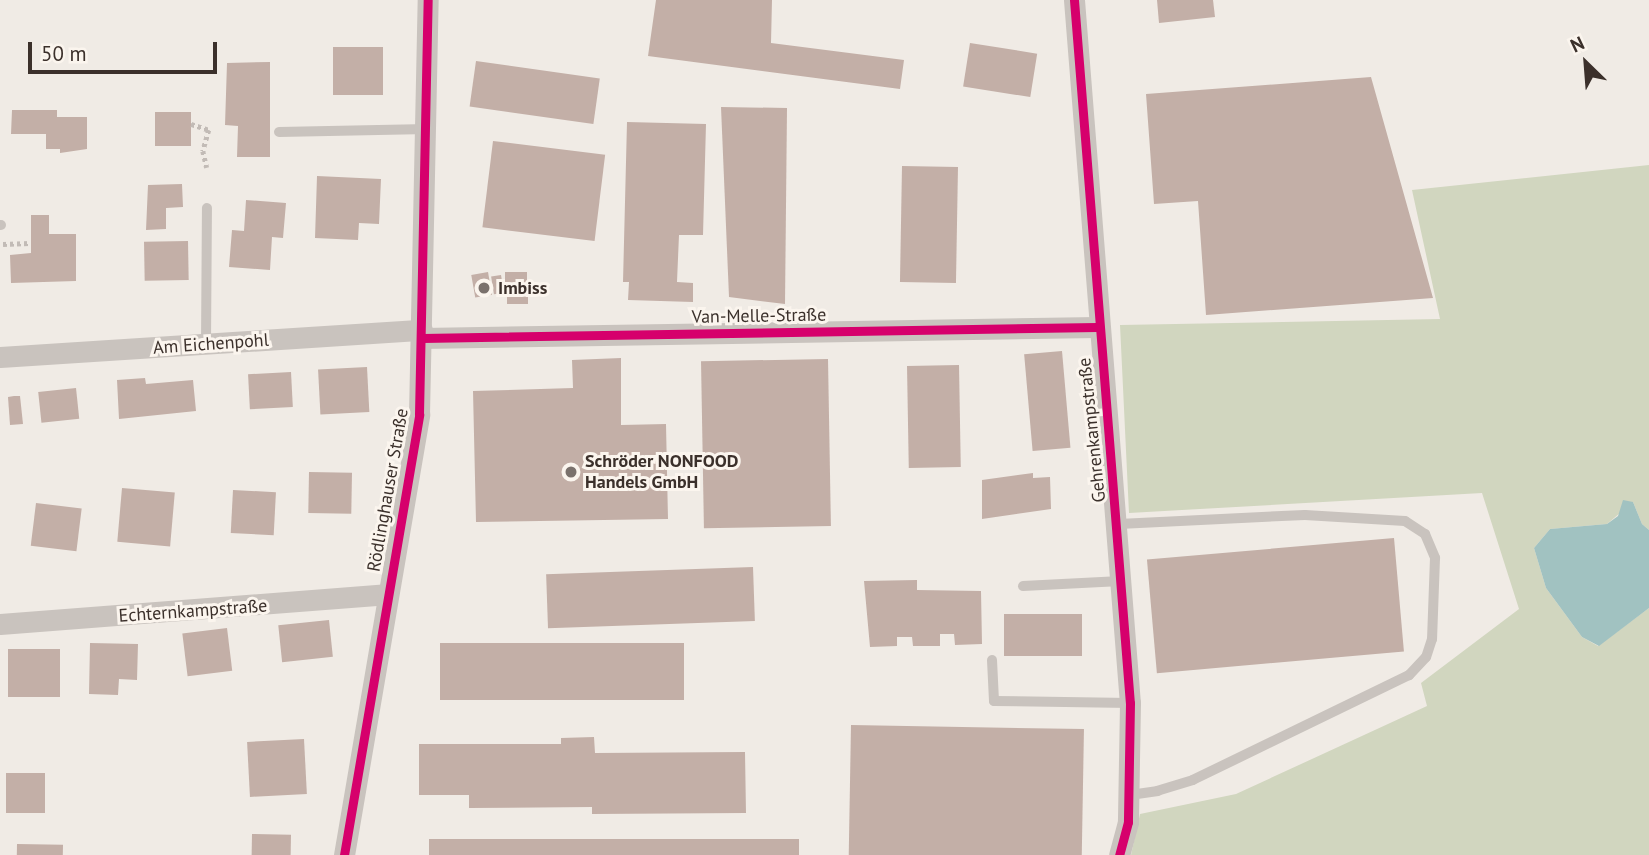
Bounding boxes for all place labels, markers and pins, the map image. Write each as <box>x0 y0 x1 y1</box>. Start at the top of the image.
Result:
place label: Imbiss <box>498 277 547 299</box>
marker: Imbiss <box>476 280 492 296</box>
place label: Schröder NONFOOD Handels GmbH <box>585 451 738 494</box>
marker: Schröder NONFOOD Handels GmbH <box>563 464 579 480</box>

